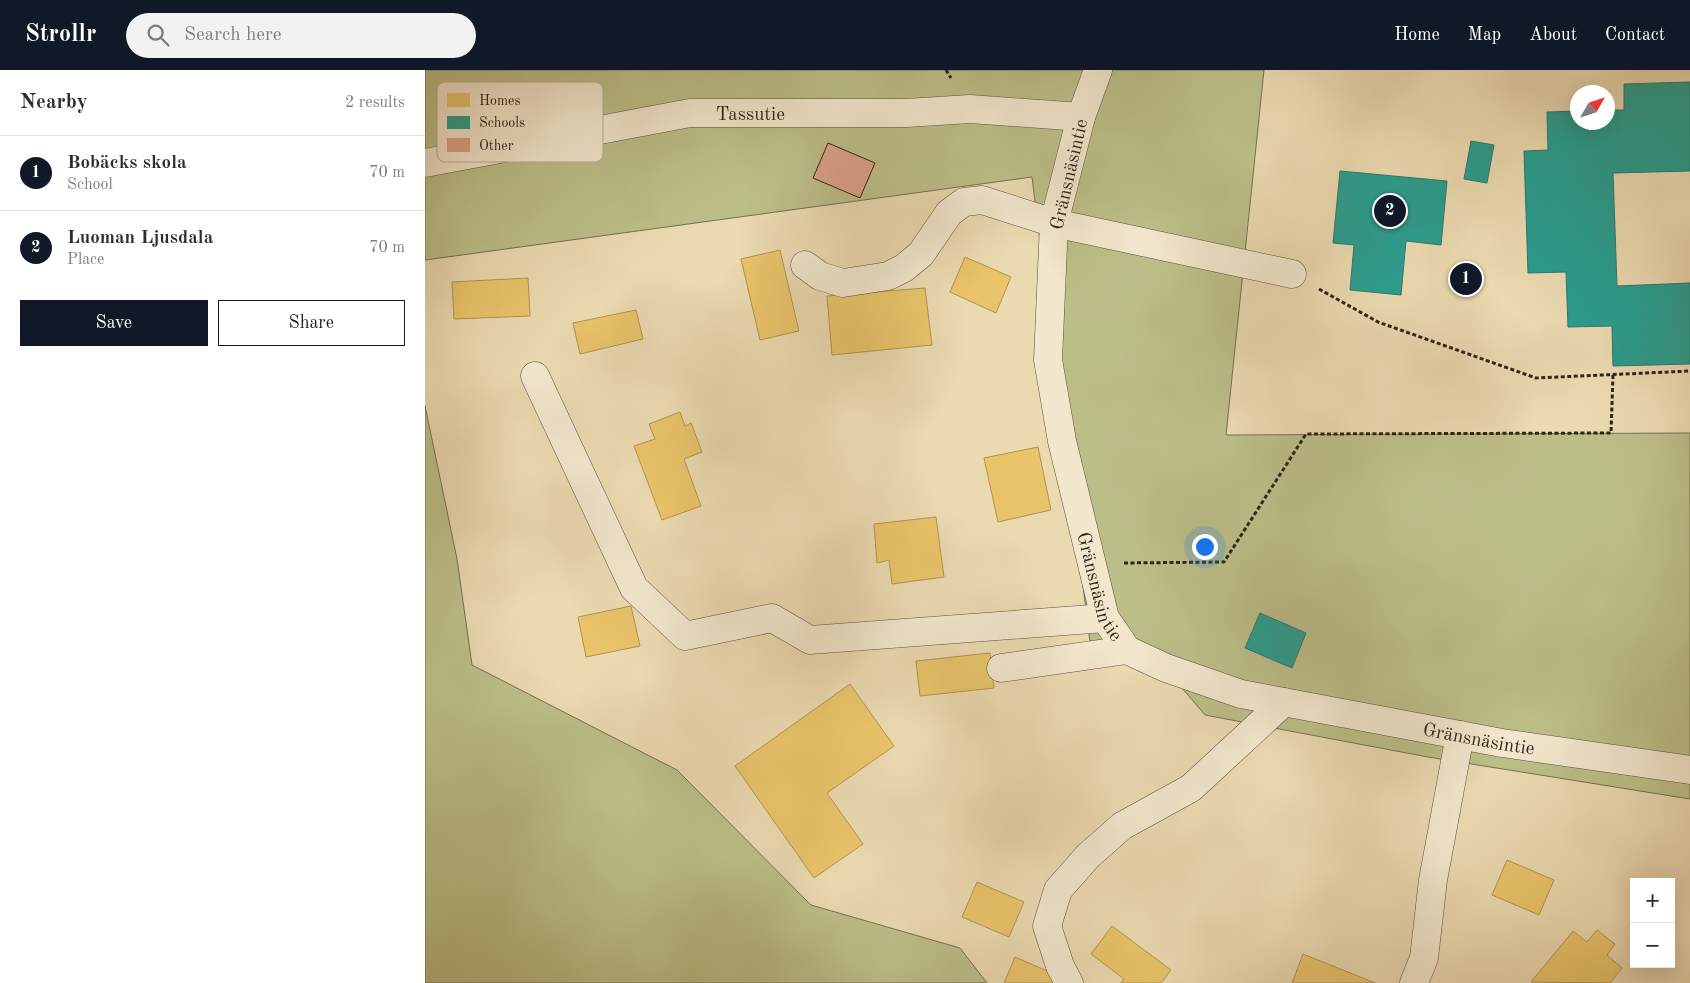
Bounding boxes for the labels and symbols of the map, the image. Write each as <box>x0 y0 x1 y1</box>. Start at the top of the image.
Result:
legend <box>437 82 603 162</box>
north arrow <box>1570 85 1615 130</box>
text: Homes <box>479 94 521 108</box>
street label: Tassutie <box>716 106 785 125</box>
text: Schools <box>479 116 525 130</box>
street label: Gränsnäsintie <box>1048 117 1092 232</box>
text: Other <box>479 139 514 153</box>
pin: 2 <box>1374 192 1406 230</box>
pin: 1 <box>1450 260 1482 298</box>
street label: Gränsnäsintie <box>1072 530 1125 645</box>
your location <box>1192 534 1218 560</box>
street label: Gränsnäsintie <box>1421 721 1536 760</box>

